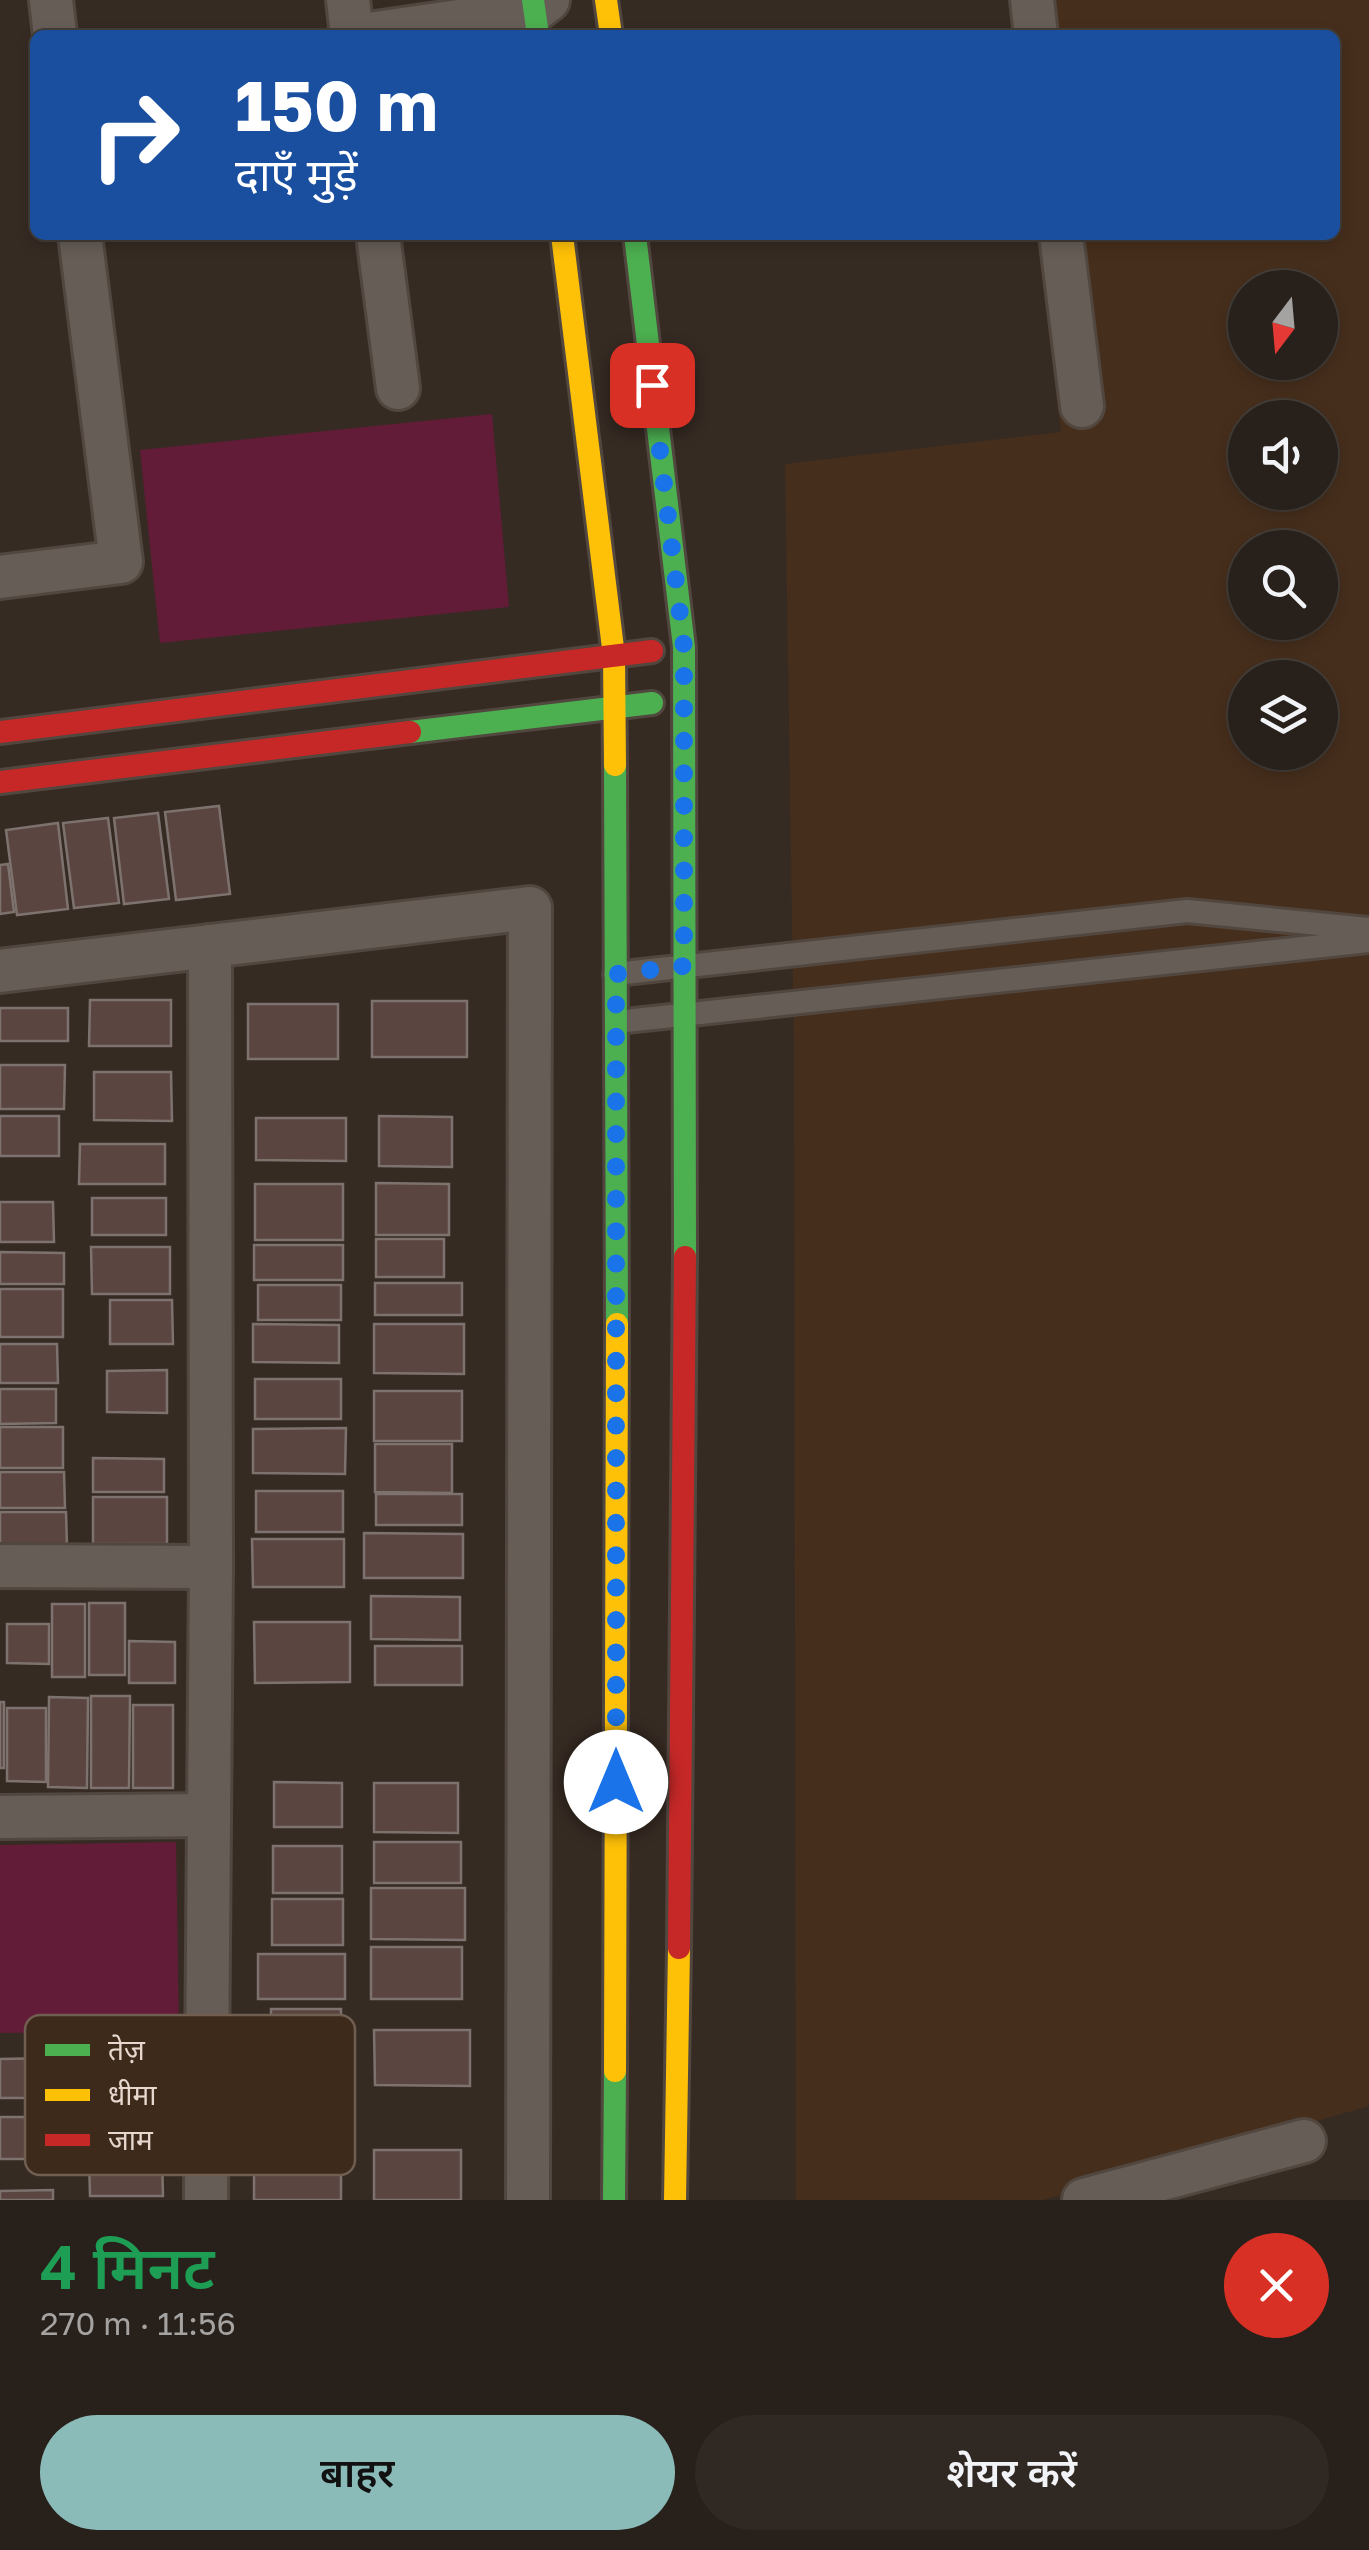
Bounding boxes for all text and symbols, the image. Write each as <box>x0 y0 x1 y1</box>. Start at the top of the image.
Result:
text: 150 m <box>235 62 438 146</box>
icon: right <box>70 70 200 200</box>
text: दाएँ मुड़ें <box>235 147 358 201</box>
north arrow <box>1228 270 1338 380</box>
map controls <box>1228 270 1338 770</box>
pin <box>610 343 695 428</box>
icon: arrive <box>625 358 680 413</box>
button: sound <box>1228 400 1338 510</box>
button: search <box>1228 530 1338 640</box>
button: layers <box>1228 660 1338 770</box>
position arrow <box>564 1730 668 1834</box>
legend <box>25 2015 355 2175</box>
text: तेज़ <box>108 2033 146 2066</box>
text: धीमा <box>108 2078 157 2111</box>
text: जाम <box>108 2123 154 2156</box>
text: 4 मिनट <box>40 2230 214 2302</box>
button: close <box>1224 2233 1329 2338</box>
text: 270 m · 11:56 <box>40 2304 236 2342</box>
button: बाहर <box>40 2415 675 2530</box>
button: शेयर करें <box>695 2415 1329 2530</box>

